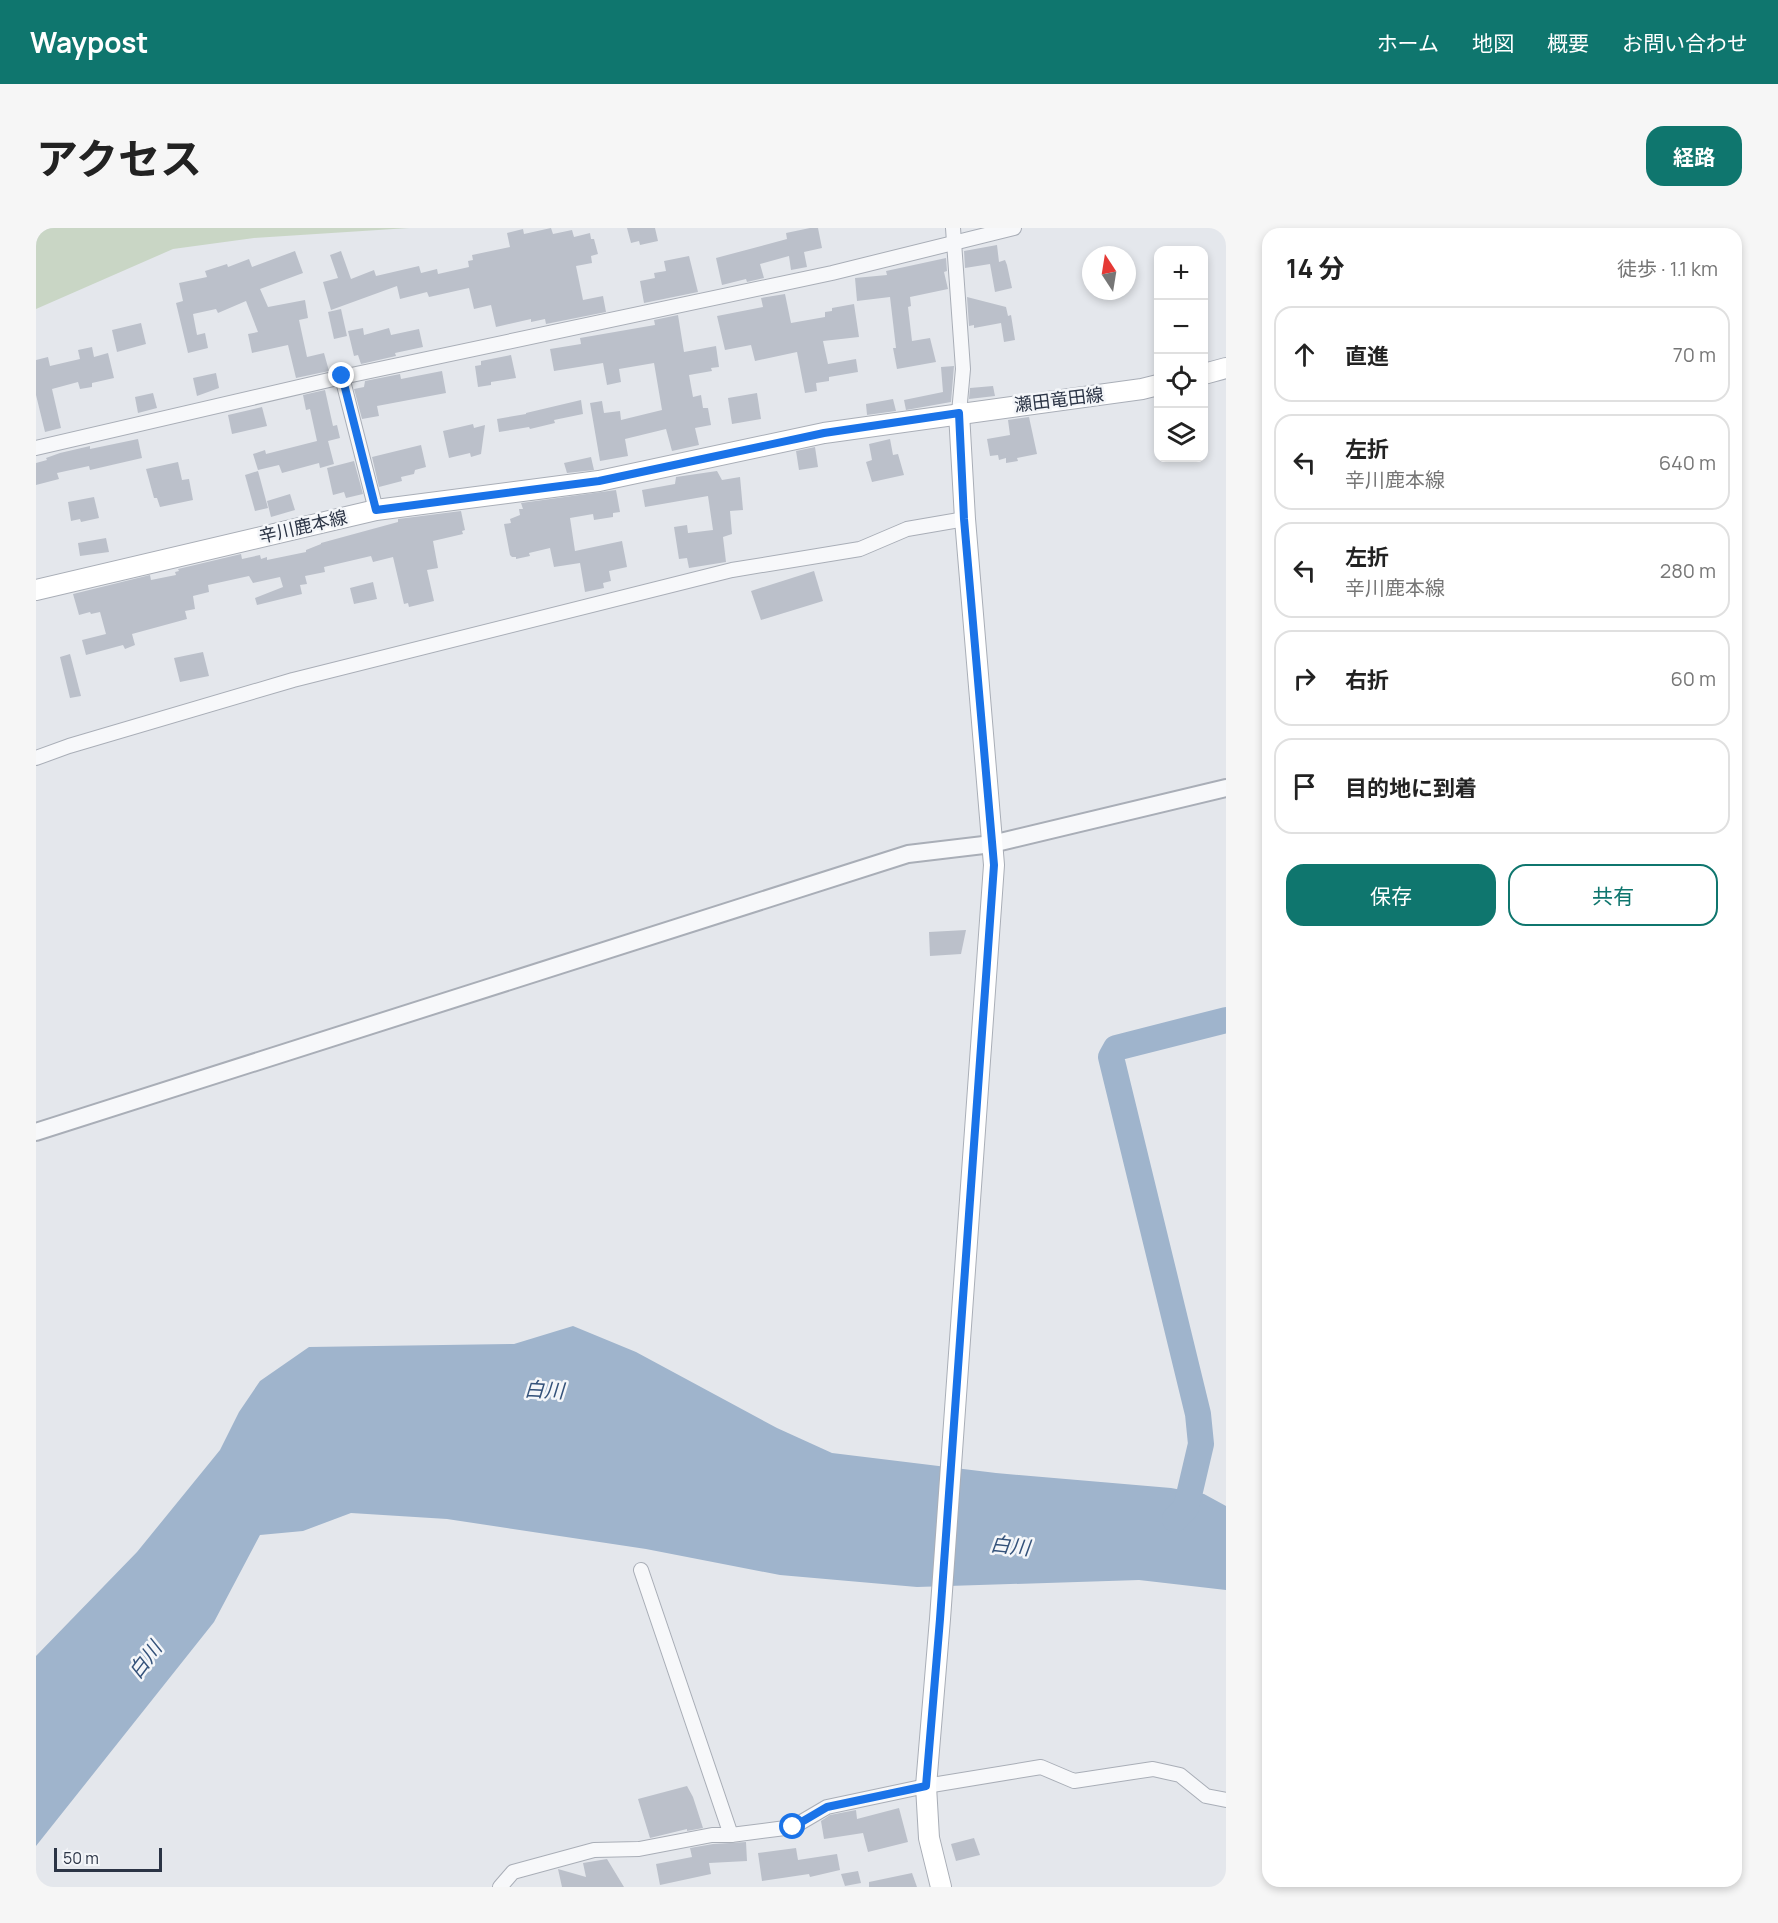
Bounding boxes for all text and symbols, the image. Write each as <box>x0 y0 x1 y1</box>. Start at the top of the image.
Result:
text: Waypost <box>30 23 149 61</box>
text: ホーム <box>1377 29 1439 57</box>
text: 地図 <box>1472 29 1514 57</box>
text: 概要 <box>1547 29 1589 57</box>
text: お問い合わせ <box>1622 29 1748 57</box>
button: 経路 <box>1646 126 1742 186</box>
text: アクセス <box>36 129 202 187</box>
north arrow <box>1082 246 1136 300</box>
map controls <box>1154 246 1208 462</box>
button: + <box>1154 246 1208 300</box>
text: 14 分 <box>1286 250 1344 286</box>
text: 徒歩 · 1.1 km <box>1617 255 1718 282</box>
button: − <box>1154 300 1208 354</box>
icon: ahead <box>1288 338 1321 371</box>
text: 直進 <box>1345 341 1389 371</box>
text: 70 m <box>1673 341 1716 368</box>
button: locate <box>1154 354 1208 408</box>
route end <box>328 362 354 388</box>
street label: 瀬田竜田線 <box>1013 382 1105 416</box>
button: layers <box>1154 408 1208 462</box>
text: 左折 <box>1345 434 1389 464</box>
icon: left <box>1288 446 1321 479</box>
text: 640 m <box>1659 449 1716 476</box>
text: 辛川鹿本線 <box>1345 466 1445 493</box>
street label: 辛川鹿本線 <box>256 504 349 548</box>
text: 左折 <box>1345 542 1389 572</box>
icon: left <box>1288 554 1321 587</box>
text: 280 m <box>1660 557 1716 584</box>
text: 辛川鹿本線 <box>1345 574 1445 601</box>
icon: right <box>1288 662 1321 695</box>
text: 右折 <box>1345 665 1389 695</box>
text: 60 m <box>1670 665 1716 692</box>
icon: arrive <box>1288 770 1321 803</box>
text: 目的地に到着 <box>1345 773 1477 803</box>
button: 保存 <box>1286 864 1496 926</box>
button: 共有 <box>1508 864 1718 926</box>
water label: 白川 <box>523 1375 567 1404</box>
water label: 白川 <box>989 1530 1033 1561</box>
water label: 白川 <box>122 1634 169 1684</box>
route start <box>779 1813 805 1839</box>
scale bar <box>54 1845 162 1872</box>
text: 50 m <box>63 1847 99 1869</box>

